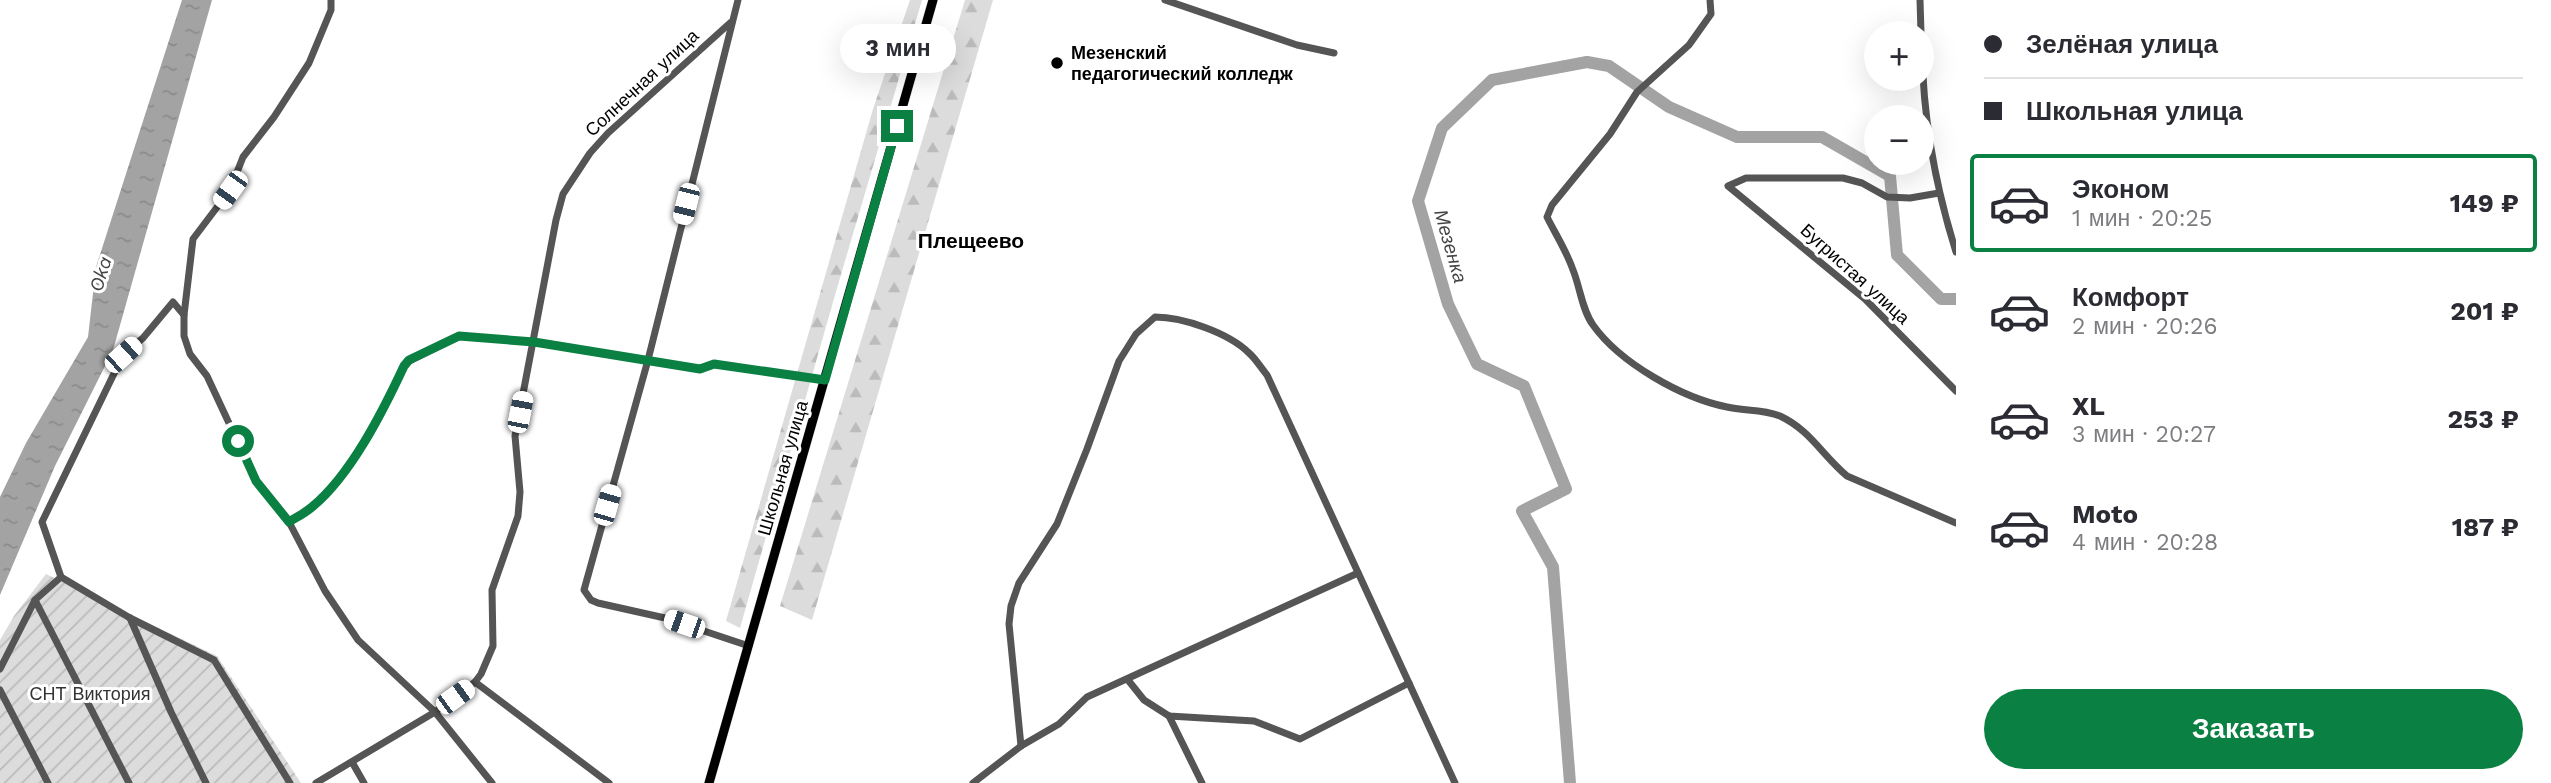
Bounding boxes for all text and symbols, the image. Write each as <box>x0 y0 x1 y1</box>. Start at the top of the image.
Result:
map controls <box>1864 21 1934 175</box>
button: + <box>1864 21 1934 91</box>
street label: Солнечная улица <box>581 24 703 140</box>
callout: 3 мин <box>839 24 955 74</box>
text: Зелёная улица <box>2026 29 2218 59</box>
text: 3 мин <box>865 35 931 62</box>
place label: Мезенский педагогический колледж <box>1071 42 1293 84</box>
marker: Мезенский педагогический колледж <box>1049 55 1065 71</box>
text: Школьная улица <box>2026 96 2243 126</box>
button: − <box>1864 105 1934 175</box>
route end <box>881 110 913 142</box>
car <box>210 167 251 213</box>
icon: car <box>1988 172 2051 235</box>
text: Эконом <box>2072 174 2170 204</box>
car <box>671 181 702 227</box>
text: 149 ₽ <box>2450 188 2519 218</box>
text: 1 мин · 20:25 <box>2072 205 2212 232</box>
water label: Мезенка <box>1429 207 1472 286</box>
street label: Бугристая улица <box>1796 219 1915 329</box>
district label: Плещеево <box>918 228 1024 253</box>
water label: Oka <box>84 253 117 295</box>
icon: car <box>1988 280 2051 343</box>
text: Комфорт <box>2072 282 2189 312</box>
text: 201 ₽ <box>2450 296 2519 326</box>
text: 2 мин · 20:26 <box>2072 313 2217 340</box>
car <box>101 333 146 377</box>
icon: car <box>1988 388 2051 451</box>
car <box>506 389 535 435</box>
text: XL <box>2072 391 2105 421</box>
street label: Школьная улица <box>753 397 812 538</box>
text: 253 ₽ <box>2448 404 2519 434</box>
text: 3 мин · 20:27 <box>2072 421 2216 448</box>
route start <box>222 425 254 457</box>
car <box>592 482 623 528</box>
icon: car <box>1988 496 2051 559</box>
text: Moto <box>2072 499 2138 529</box>
text: 187 ₽ <box>2452 512 2519 542</box>
text: 4 мин · 20:28 <box>2072 529 2218 556</box>
car <box>661 607 708 641</box>
car <box>432 676 479 718</box>
park label: СНТ Виктория <box>29 683 151 704</box>
button: Заказать <box>1984 689 2523 769</box>

